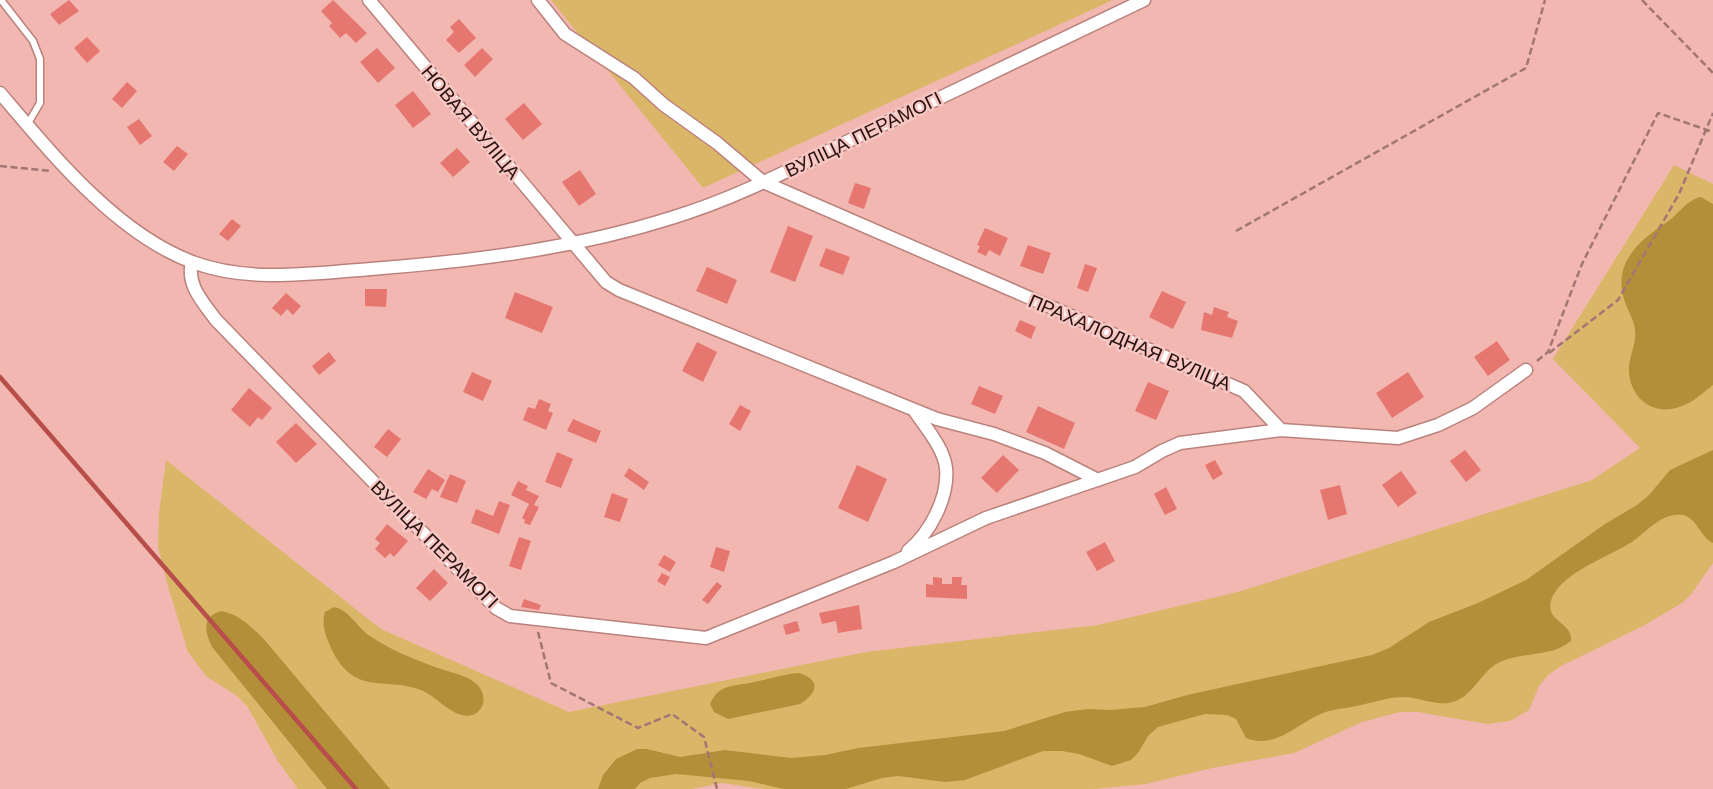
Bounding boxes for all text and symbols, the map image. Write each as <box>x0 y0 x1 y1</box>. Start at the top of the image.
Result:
street label: НОВАЯ ВУЛІЦА <box>416 61 525 184</box>
street label: ВУЛІЦА ПЕРАМОГІ <box>781 87 945 182</box>
street label: ПРАХАЛОДНАЯ ВУЛІЦА <box>1025 289 1235 396</box>
street label: ВУЛІЦА ПЕРАМОГІ <box>366 476 503 613</box>

